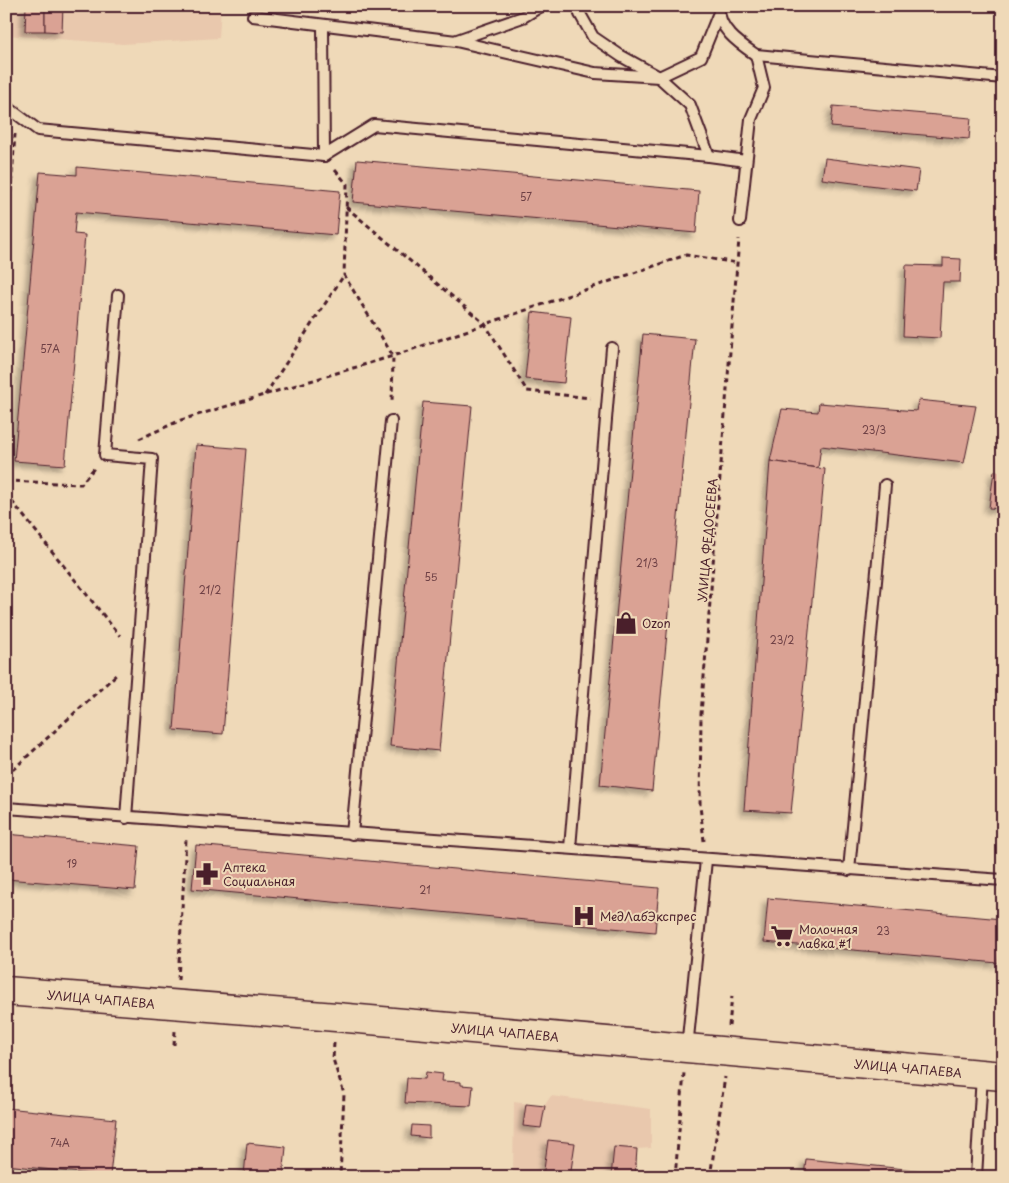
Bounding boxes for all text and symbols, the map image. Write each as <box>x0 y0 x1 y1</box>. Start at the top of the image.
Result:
house number: 57 <box>520 189 532 204</box>
house number: 57А <box>40 341 60 356</box>
house number: 23/3 <box>862 422 886 437</box>
street label: УЛИЦА ФЕДОСЕЕВА <box>693 477 721 603</box>
house number: 21/3 <box>636 555 658 570</box>
house number: 55 <box>425 569 438 584</box>
house number: 21/2 <box>199 582 221 597</box>
shop icon: Ozon <box>613 610 639 636</box>
place label: Ozon <box>642 614 671 632</box>
house number: 23/2 <box>770 632 794 647</box>
house number: 19 <box>67 856 77 871</box>
place label: Аптека Социальная <box>223 858 295 890</box>
pharmacy icon: Аптека Социальная <box>194 861 220 887</box>
house number: 21 <box>419 882 431 897</box>
hospital icon: МедЛабЭкспрес <box>571 903 597 929</box>
place label: МедЛабЭкспрес <box>600 907 697 925</box>
place label: Молочная лавка #1 <box>798 920 858 952</box>
supermarket icon: Молочная лавка #1 <box>769 923 795 949</box>
house number: 23 <box>876 923 890 938</box>
street label: УЛИЦА ЧАПАЕВА <box>46 985 156 1013</box>
street label: УЛИЦА ЧАПАЕВА <box>450 1018 560 1046</box>
street label: УЛИЦА ЧАПАЕВА <box>853 1054 963 1082</box>
house number: 74А <box>50 1135 70 1150</box>

